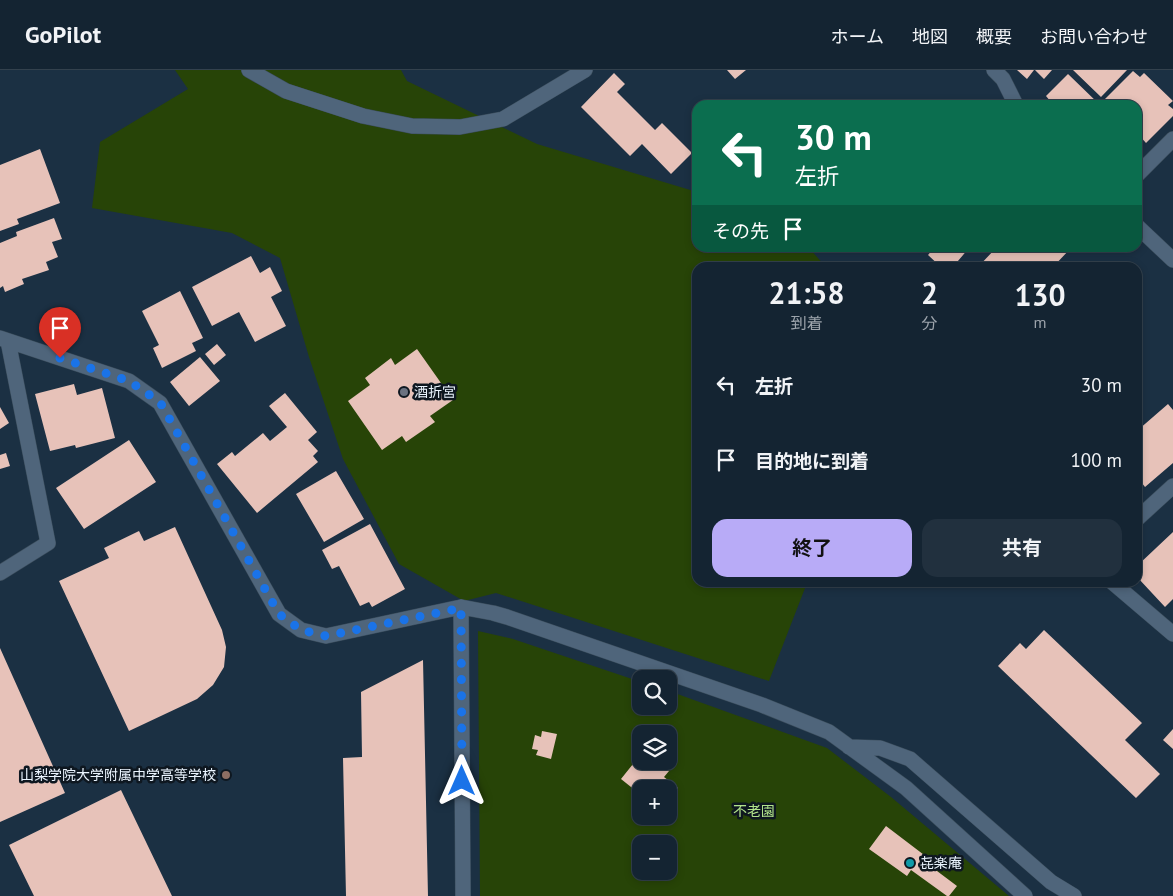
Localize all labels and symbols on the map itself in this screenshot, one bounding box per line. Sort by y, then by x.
pin [39,307,81,358]
place label: 酒折宮 [414,383,456,401]
marker: 酒折宮 [398,386,410,398]
position arrow [435,754,487,806]
place label: 山梨学院大学附属中学高等学校 [20,766,216,784]
marker: 山梨学院大学附属中学高等学校 [220,769,232,781]
park label: 不老園 [733,802,775,820]
place label: 㐂楽庵 [920,854,962,872]
marker: 㐂楽庵 [904,857,916,869]

